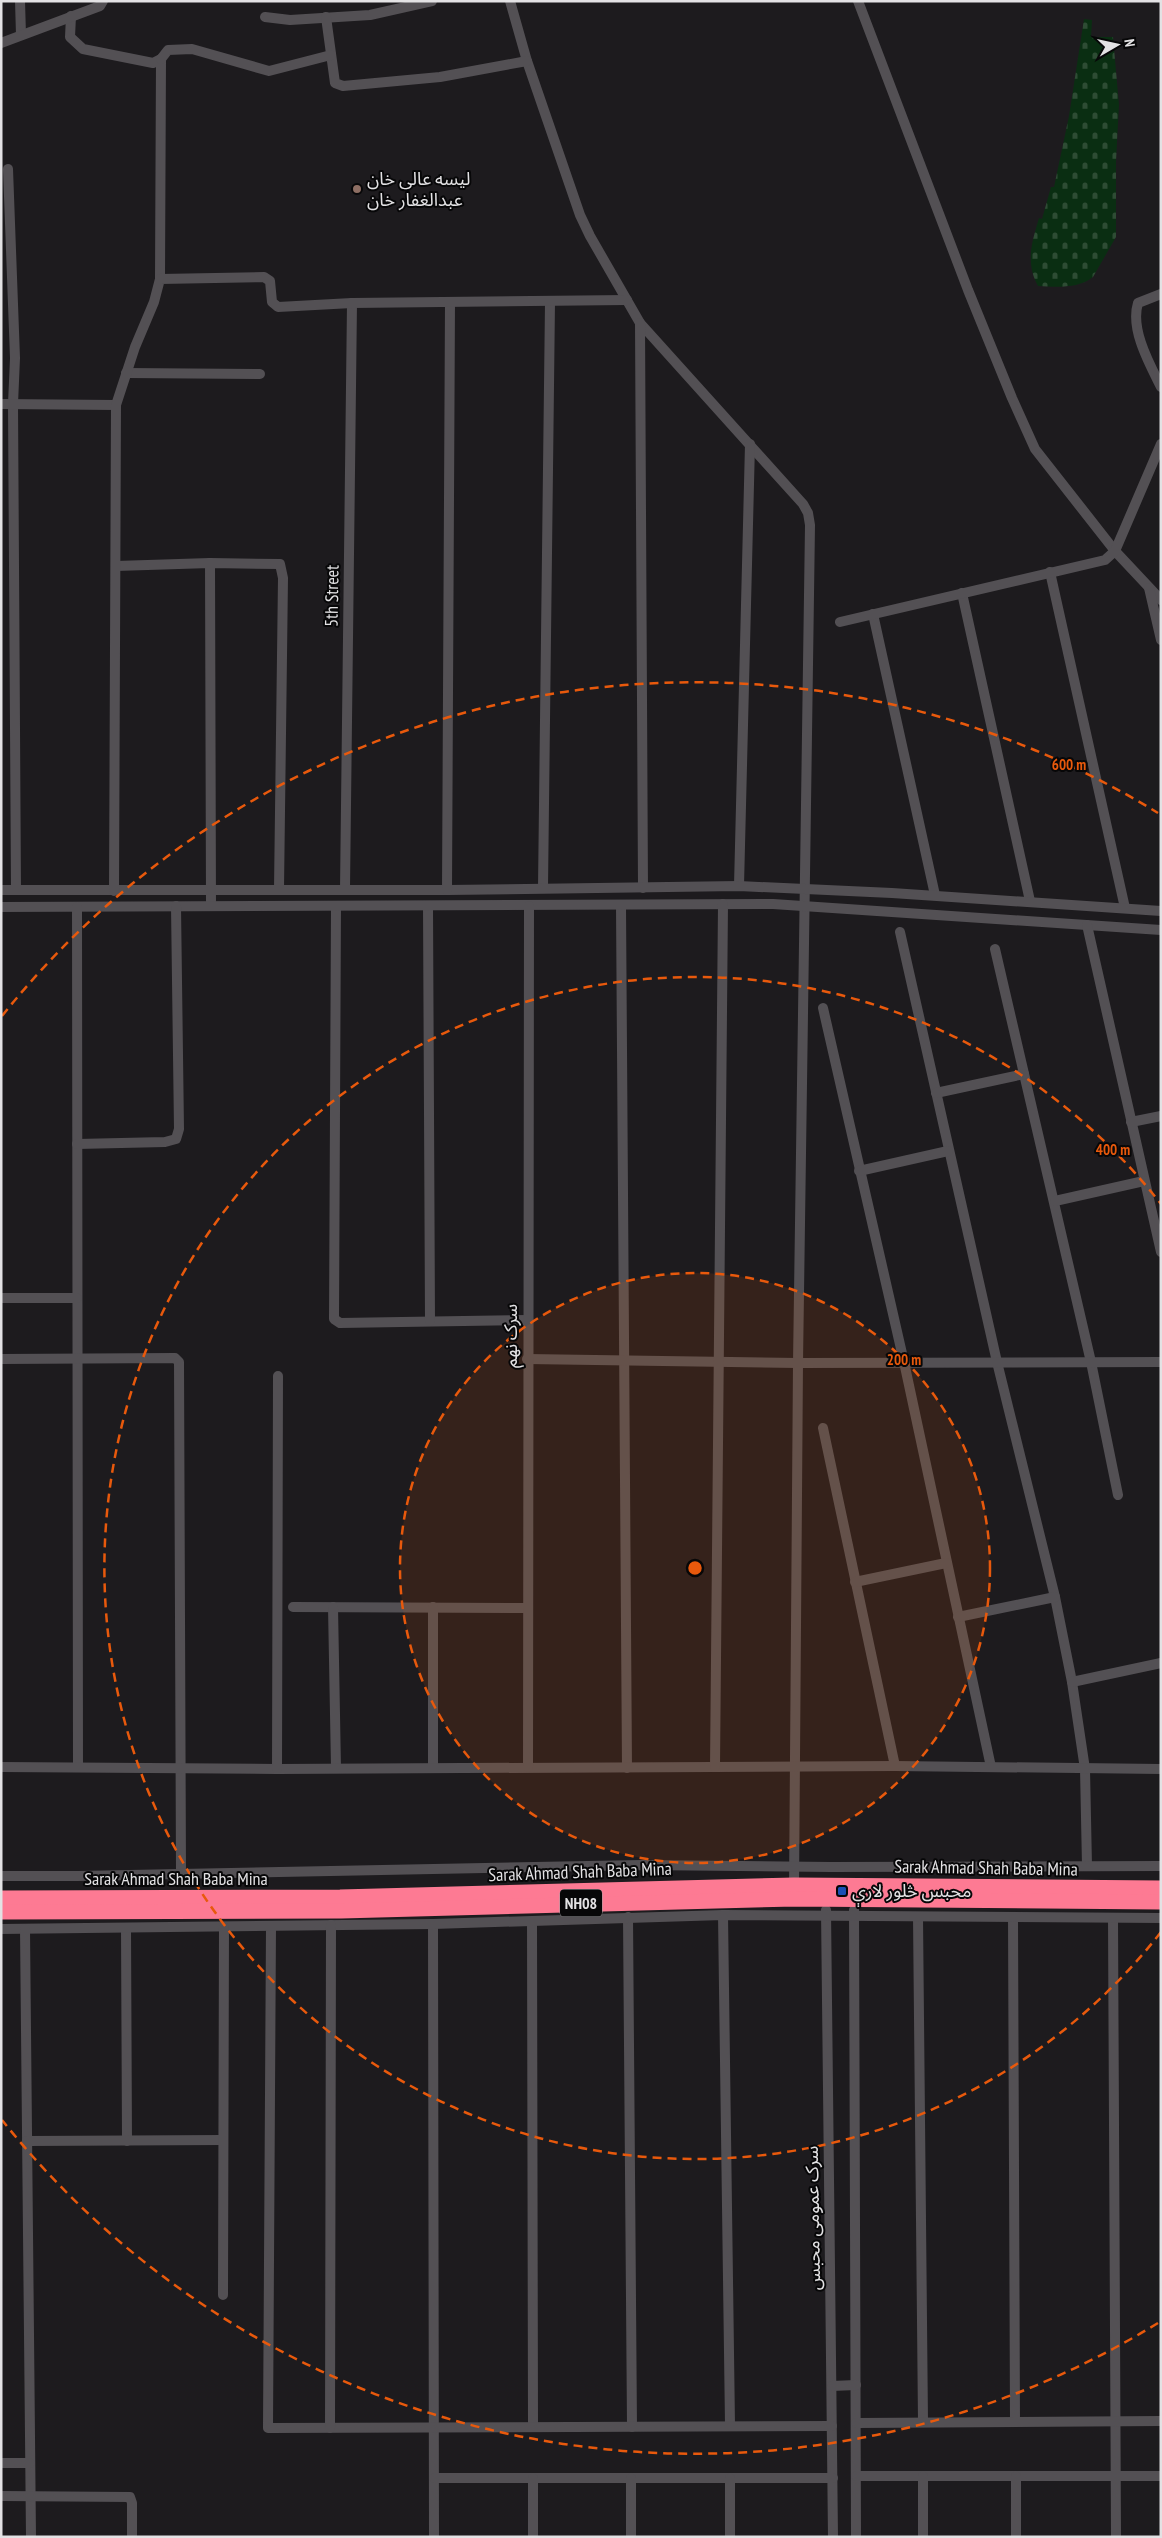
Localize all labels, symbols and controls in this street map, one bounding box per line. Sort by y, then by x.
north arrow [1092,20,1142,70]
text: N [1120,38,1139,48]
place label: لیسه عالی خان عبدالغفار خان [367,167,470,211]
marker: لیسه عالی خان عبدالغفار خان [351,183,363,195]
street label: 5th Street [319,565,344,627]
text: 600 m [1052,755,1086,774]
text: 400 m [1096,1140,1130,1159]
street label: سرک نهم [499,1304,524,1368]
text: 200 m [887,1350,921,1369]
centre of rings [686,1559,704,1577]
street label: Sarak Ahmad Shah Baba Mina [894,1854,1078,1881]
street label: Sarak Ahmad Shah Baba Mina [488,1857,672,1886]
street label: Sarak Ahmad Shah Baba Mina [84,1867,268,1890]
place label: محبس څلور لارې [852,1879,971,1907]
marker: محبس څلور لارې [836,1885,848,1897]
road number: NH08 [560,1890,602,1916]
street label: سرک عمومی محبس [800,2146,825,2290]

